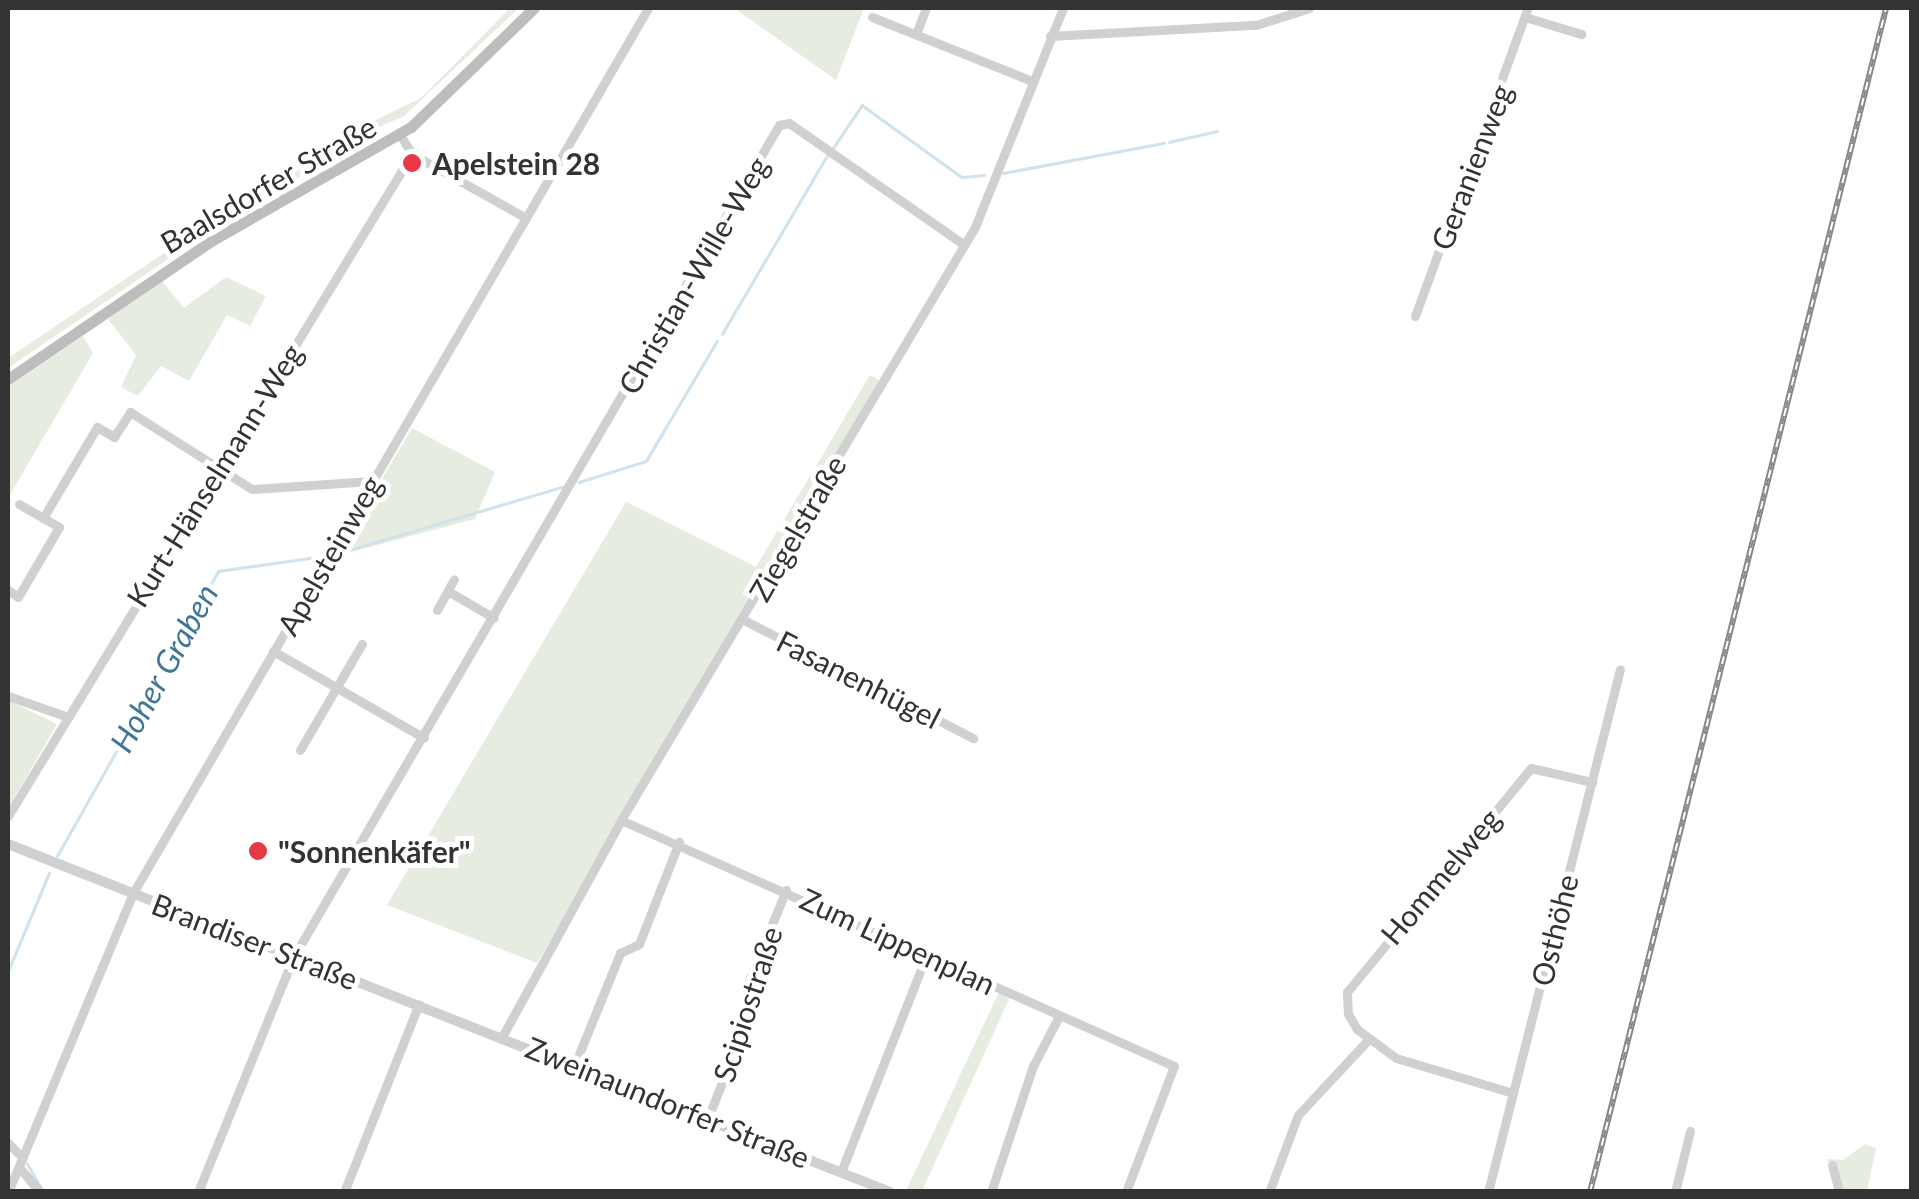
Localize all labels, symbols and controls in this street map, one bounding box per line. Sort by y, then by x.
street label: Geranienweg [1423,79,1519,255]
street label: Baalsdorfer Straße [154,108,382,260]
place label: Apelstein 28 [432,145,600,181]
street label: Christian-Wille-Weg [610,150,776,400]
marker: Apelstein 28 [401,152,423,174]
street label: Kurt-Hänselmann-Weg [118,337,310,613]
street label: Ziegelstraße [741,449,853,607]
street label: Apelsteinweg [269,469,389,641]
water label: Hoher Graben [102,577,226,759]
street label: Fasanenhügel [771,622,947,736]
street label: Hommelweg [1373,801,1507,951]
place label: "Sonnenkäfer" [278,833,471,869]
marker: "Sonnenkäfer" [247,840,269,862]
street label: Osthöhe [1523,870,1585,990]
street label: Zum Lippenplan [795,880,1001,1002]
street label: Brandiser Straße [147,885,363,997]
street label: Scipiostraße [705,922,789,1086]
street label: Zweinaundorfer Straße [521,1029,815,1175]

